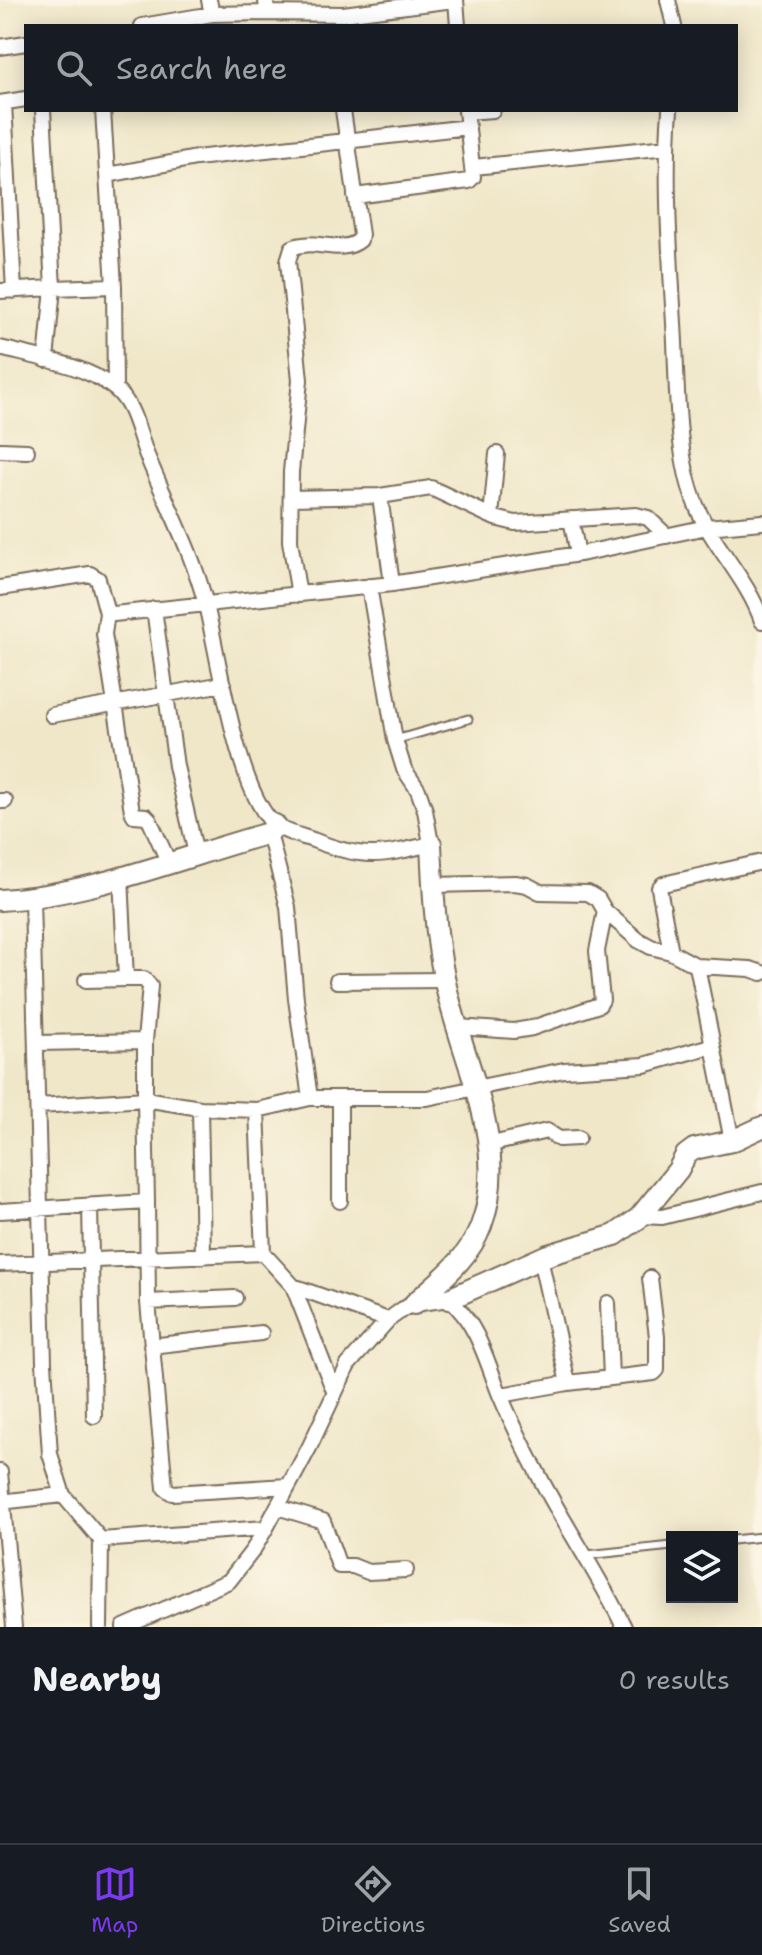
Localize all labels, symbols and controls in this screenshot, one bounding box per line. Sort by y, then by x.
search box [24,24,738,112]
icon: search [52,46,96,90]
text: Search here [116,48,287,89]
map controls [666,1531,738,1603]
button: layers [666,1531,738,1603]
text: Nearby [32,1656,162,1702]
text: 0 results [618,1662,730,1697]
tab: Map [91,1862,138,1939]
tab: Directions [321,1862,426,1939]
tab: Saved [608,1862,671,1939]

